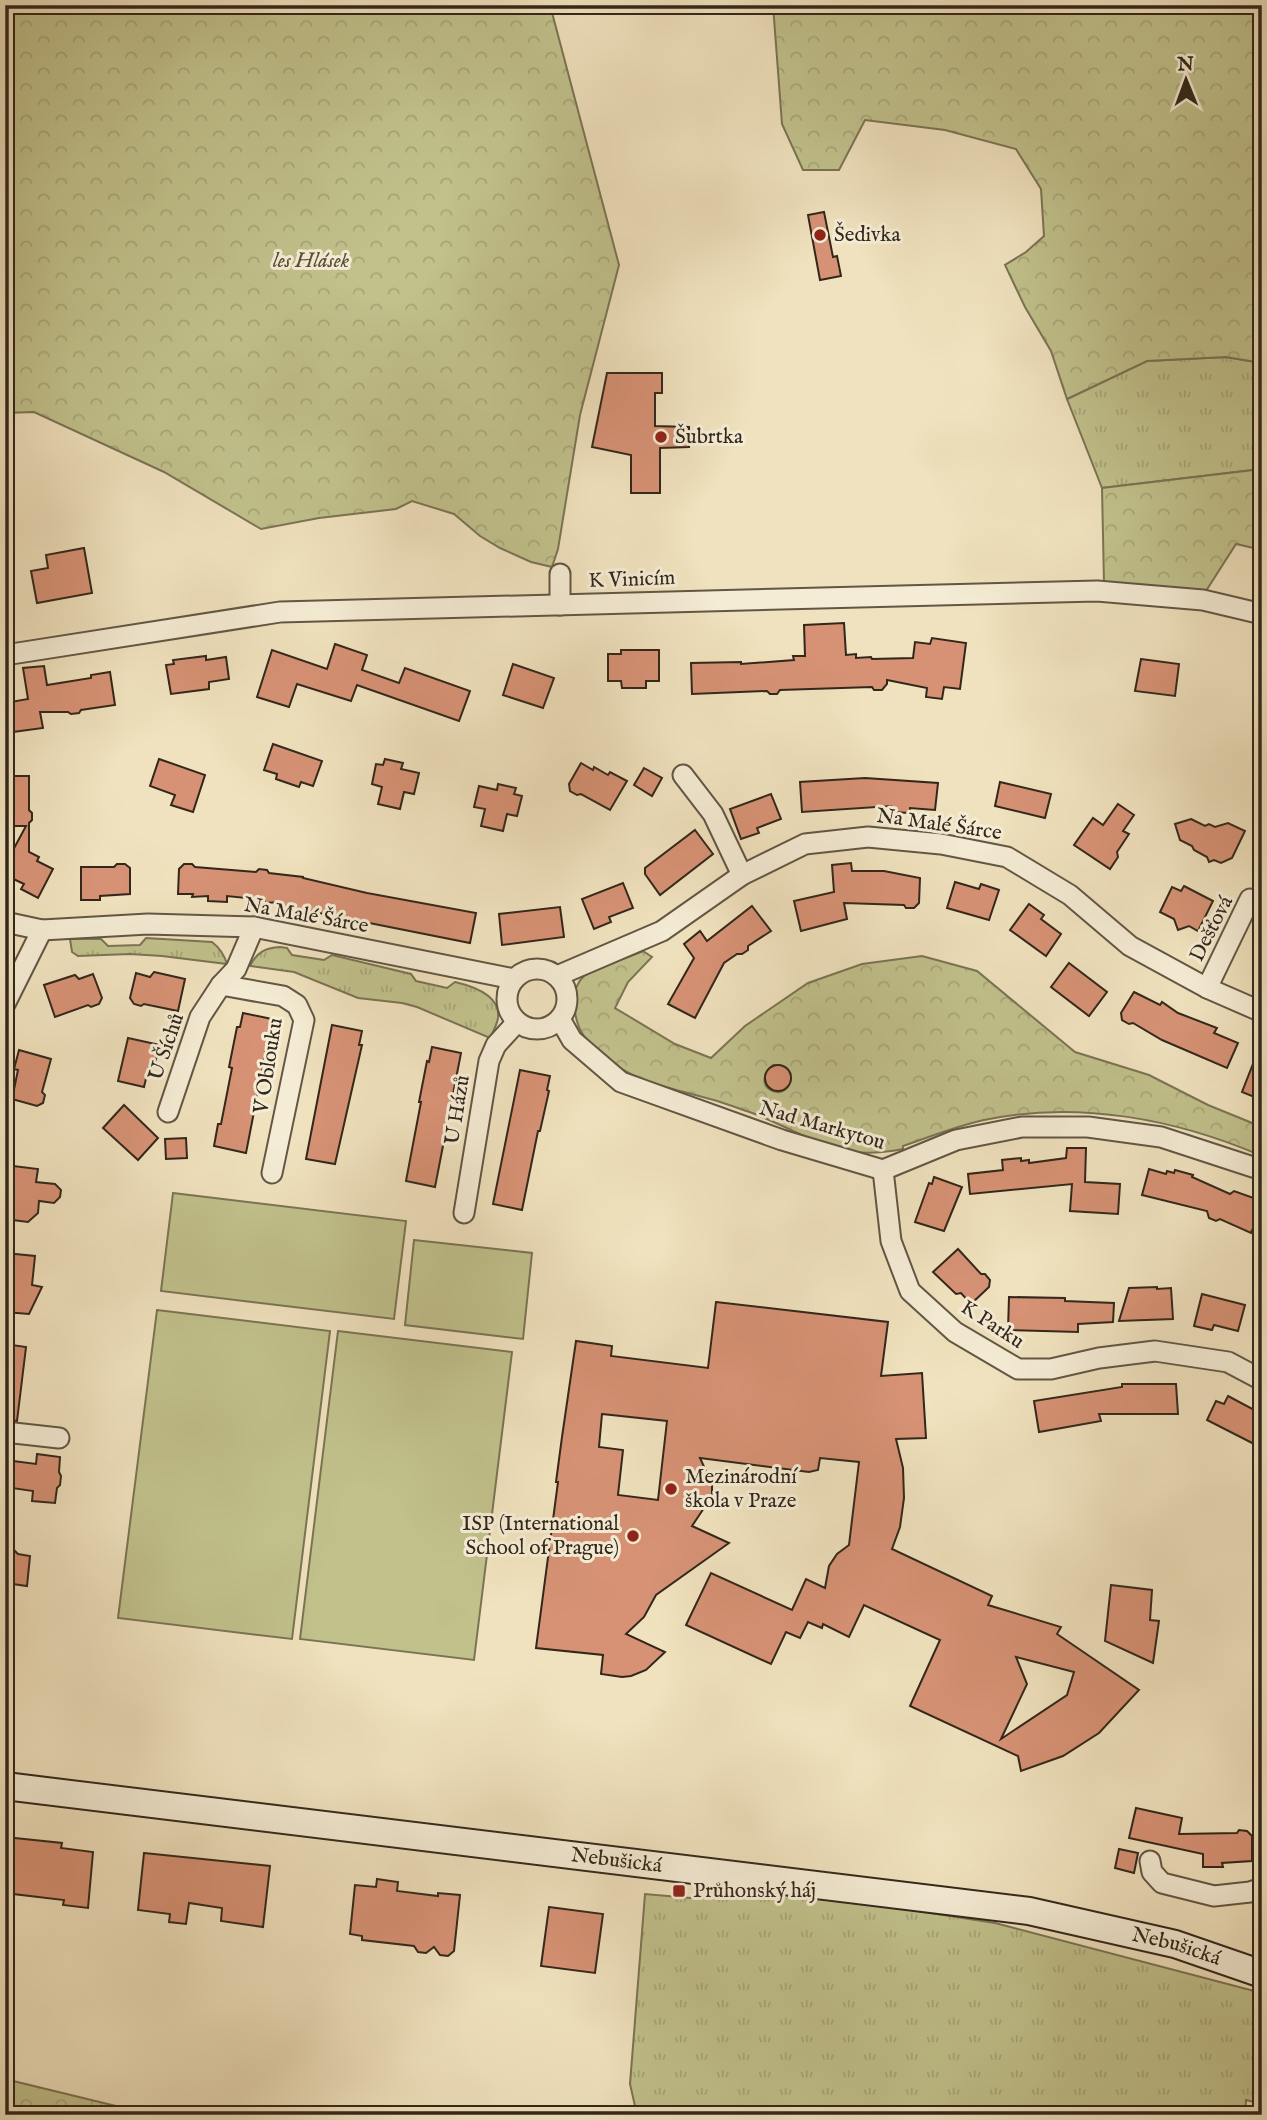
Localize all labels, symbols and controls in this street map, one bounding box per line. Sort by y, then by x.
north arrow [1152,46,1222,116]
text: N [1176,53,1195,77]
place label: Šedivka [834,221,901,249]
marker: Šedivka [812,227,828,243]
park label: les Hlásek [273,248,350,275]
place label: Šubrtka [675,423,744,451]
marker: Šubrtka [653,429,669,445]
street label: K Vinicím [588,565,676,595]
street label: Na Malé Šárce [875,802,1004,847]
street label: Na Malé Šárce [242,891,371,940]
street label: Dešťová [1184,891,1240,967]
street label: U Šíchů [142,1009,191,1084]
street label: V Oblouku [248,1016,290,1117]
street label: U Házů [439,1073,477,1147]
street label: Nad Markytou [756,1095,888,1157]
street label: K Parku [955,1294,1029,1356]
place label: Mezinárodní škola v Praze [685,1464,798,1515]
marker: Mezinárodní škola v Praze [663,1481,679,1497]
place label: ISP (International School of Prague) [462,1511,619,1562]
marker: ISP (International School of Prague) [625,1528,641,1544]
street label: Nebušická [569,1842,664,1880]
place label: Průhonský háj [693,1878,816,1905]
marker: Průhonský háj [671,1883,687,1899]
street label: Nebušická [1129,1921,1225,1973]

